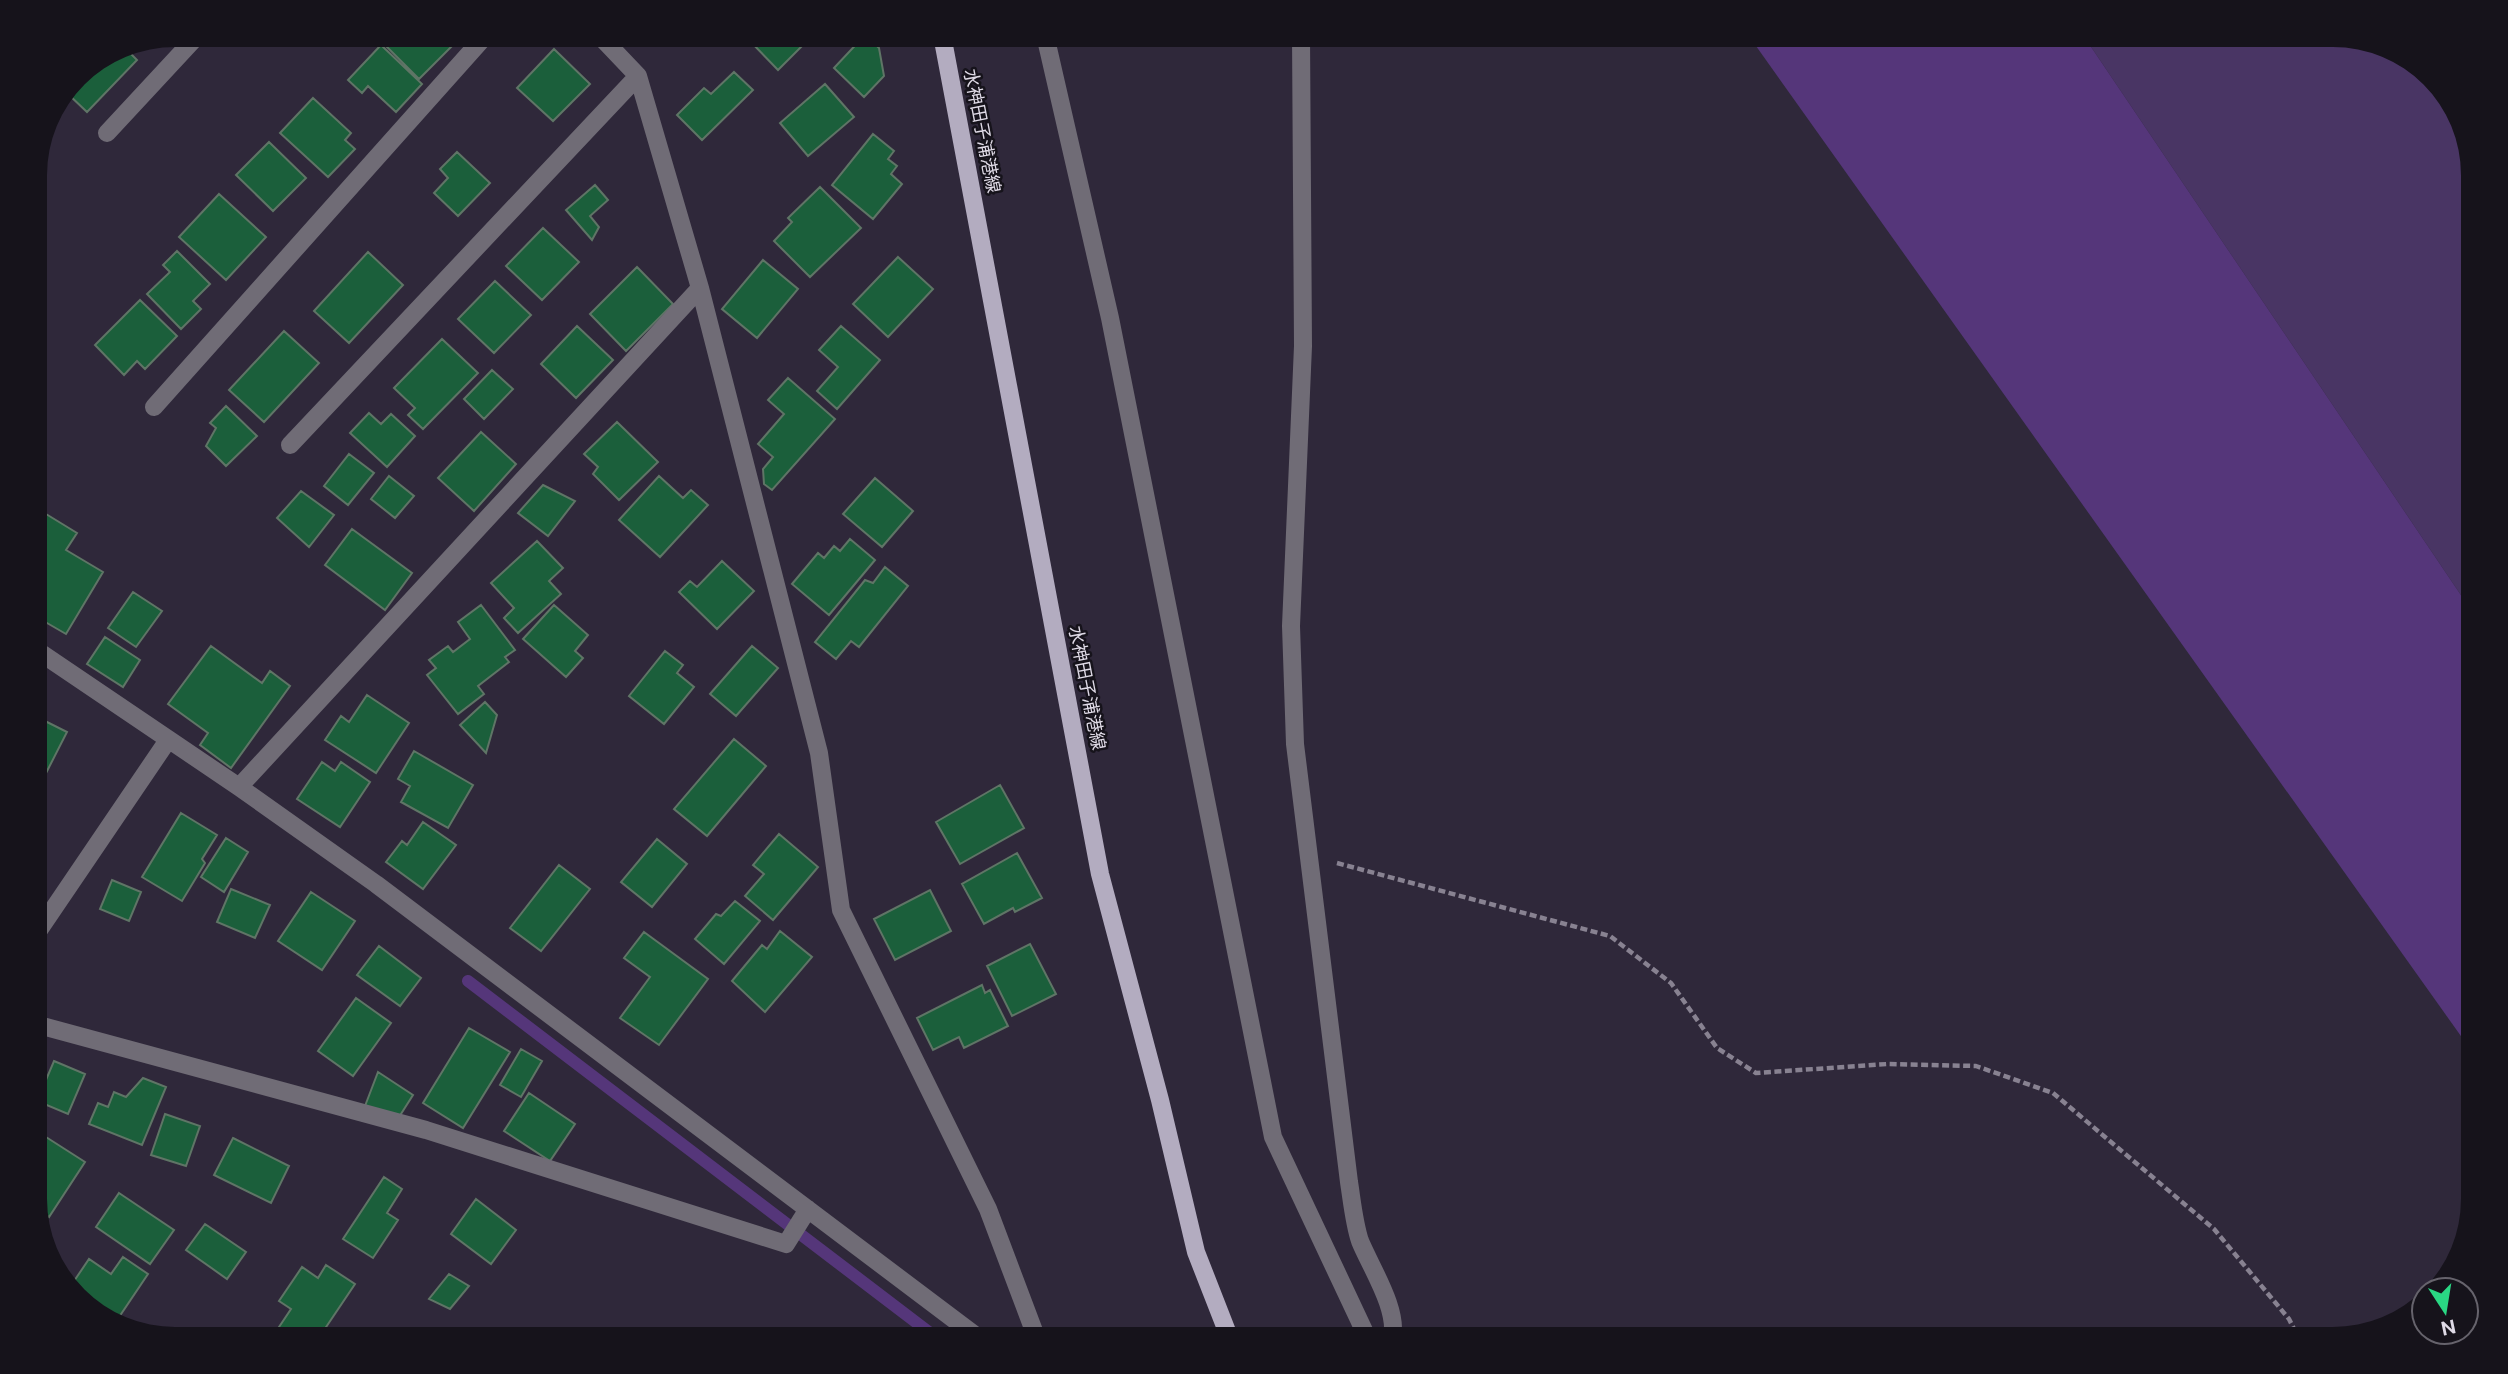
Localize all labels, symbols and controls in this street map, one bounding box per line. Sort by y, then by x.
street label: 水神田子浦港線 [960,67,1005,195]
street label: 水神田子浦港線 [1065,624,1110,752]
north arrow [2410,1276,2480,1346]
text: N [2439,1315,2458,1340]

